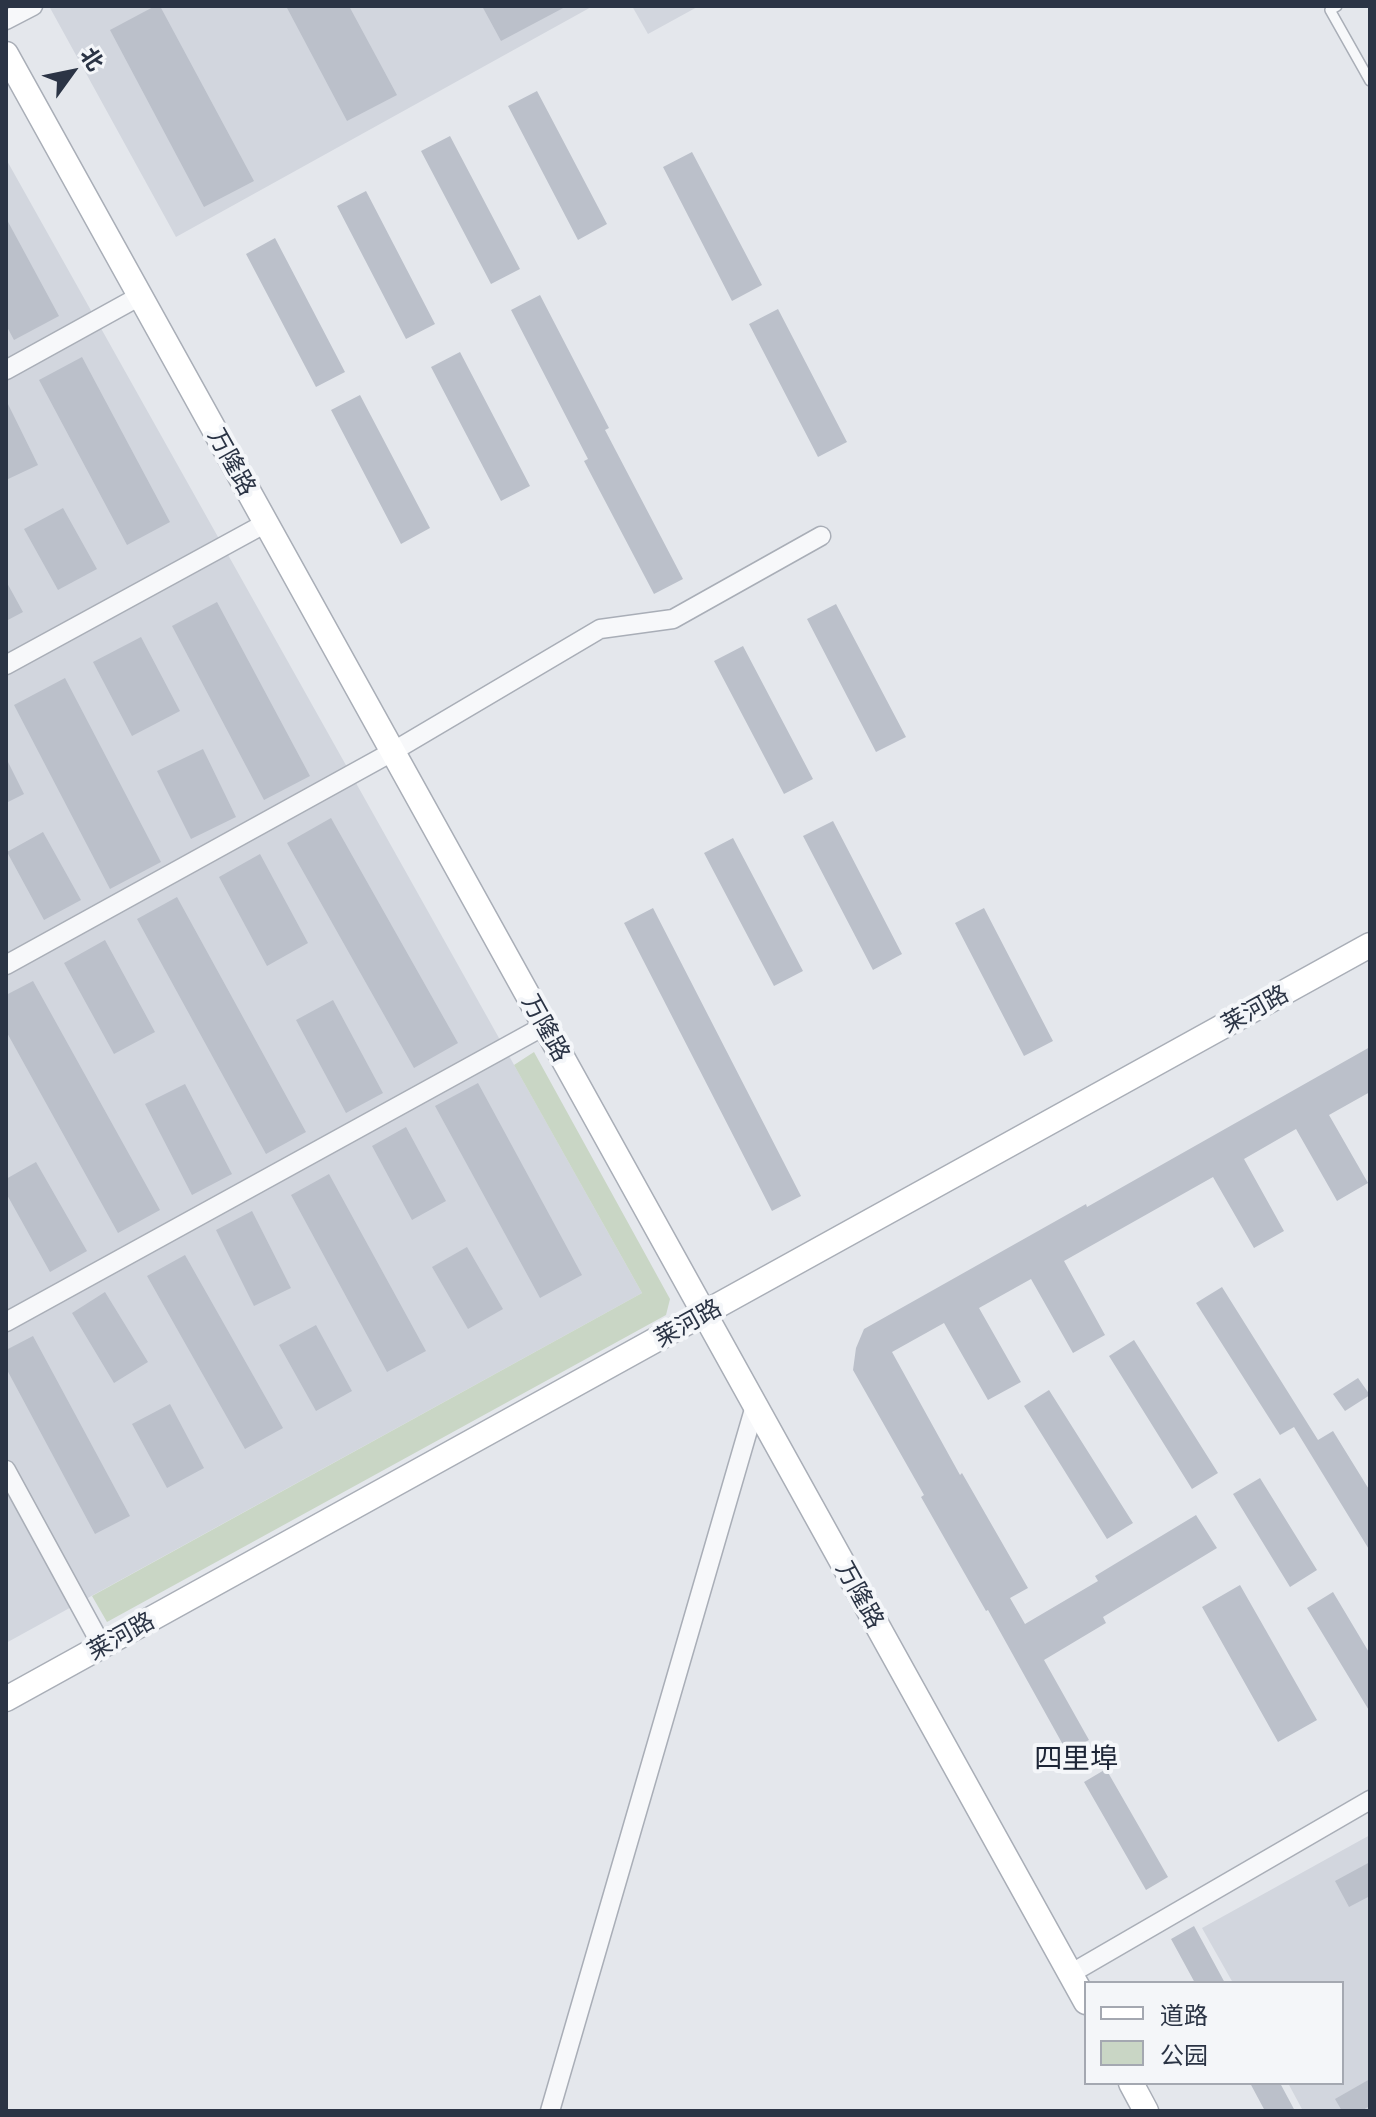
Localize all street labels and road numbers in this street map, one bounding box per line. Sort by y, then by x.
street label: 万隆路 [202,424,262,500]
street label: 莱河路 [1217,979,1293,1039]
street label: 万隆路 [516,990,576,1066]
street label: 莱河路 [650,1293,726,1353]
street label: 万隆路 [830,1557,890,1633]
street label: 莱河路 [83,1606,159,1666]

